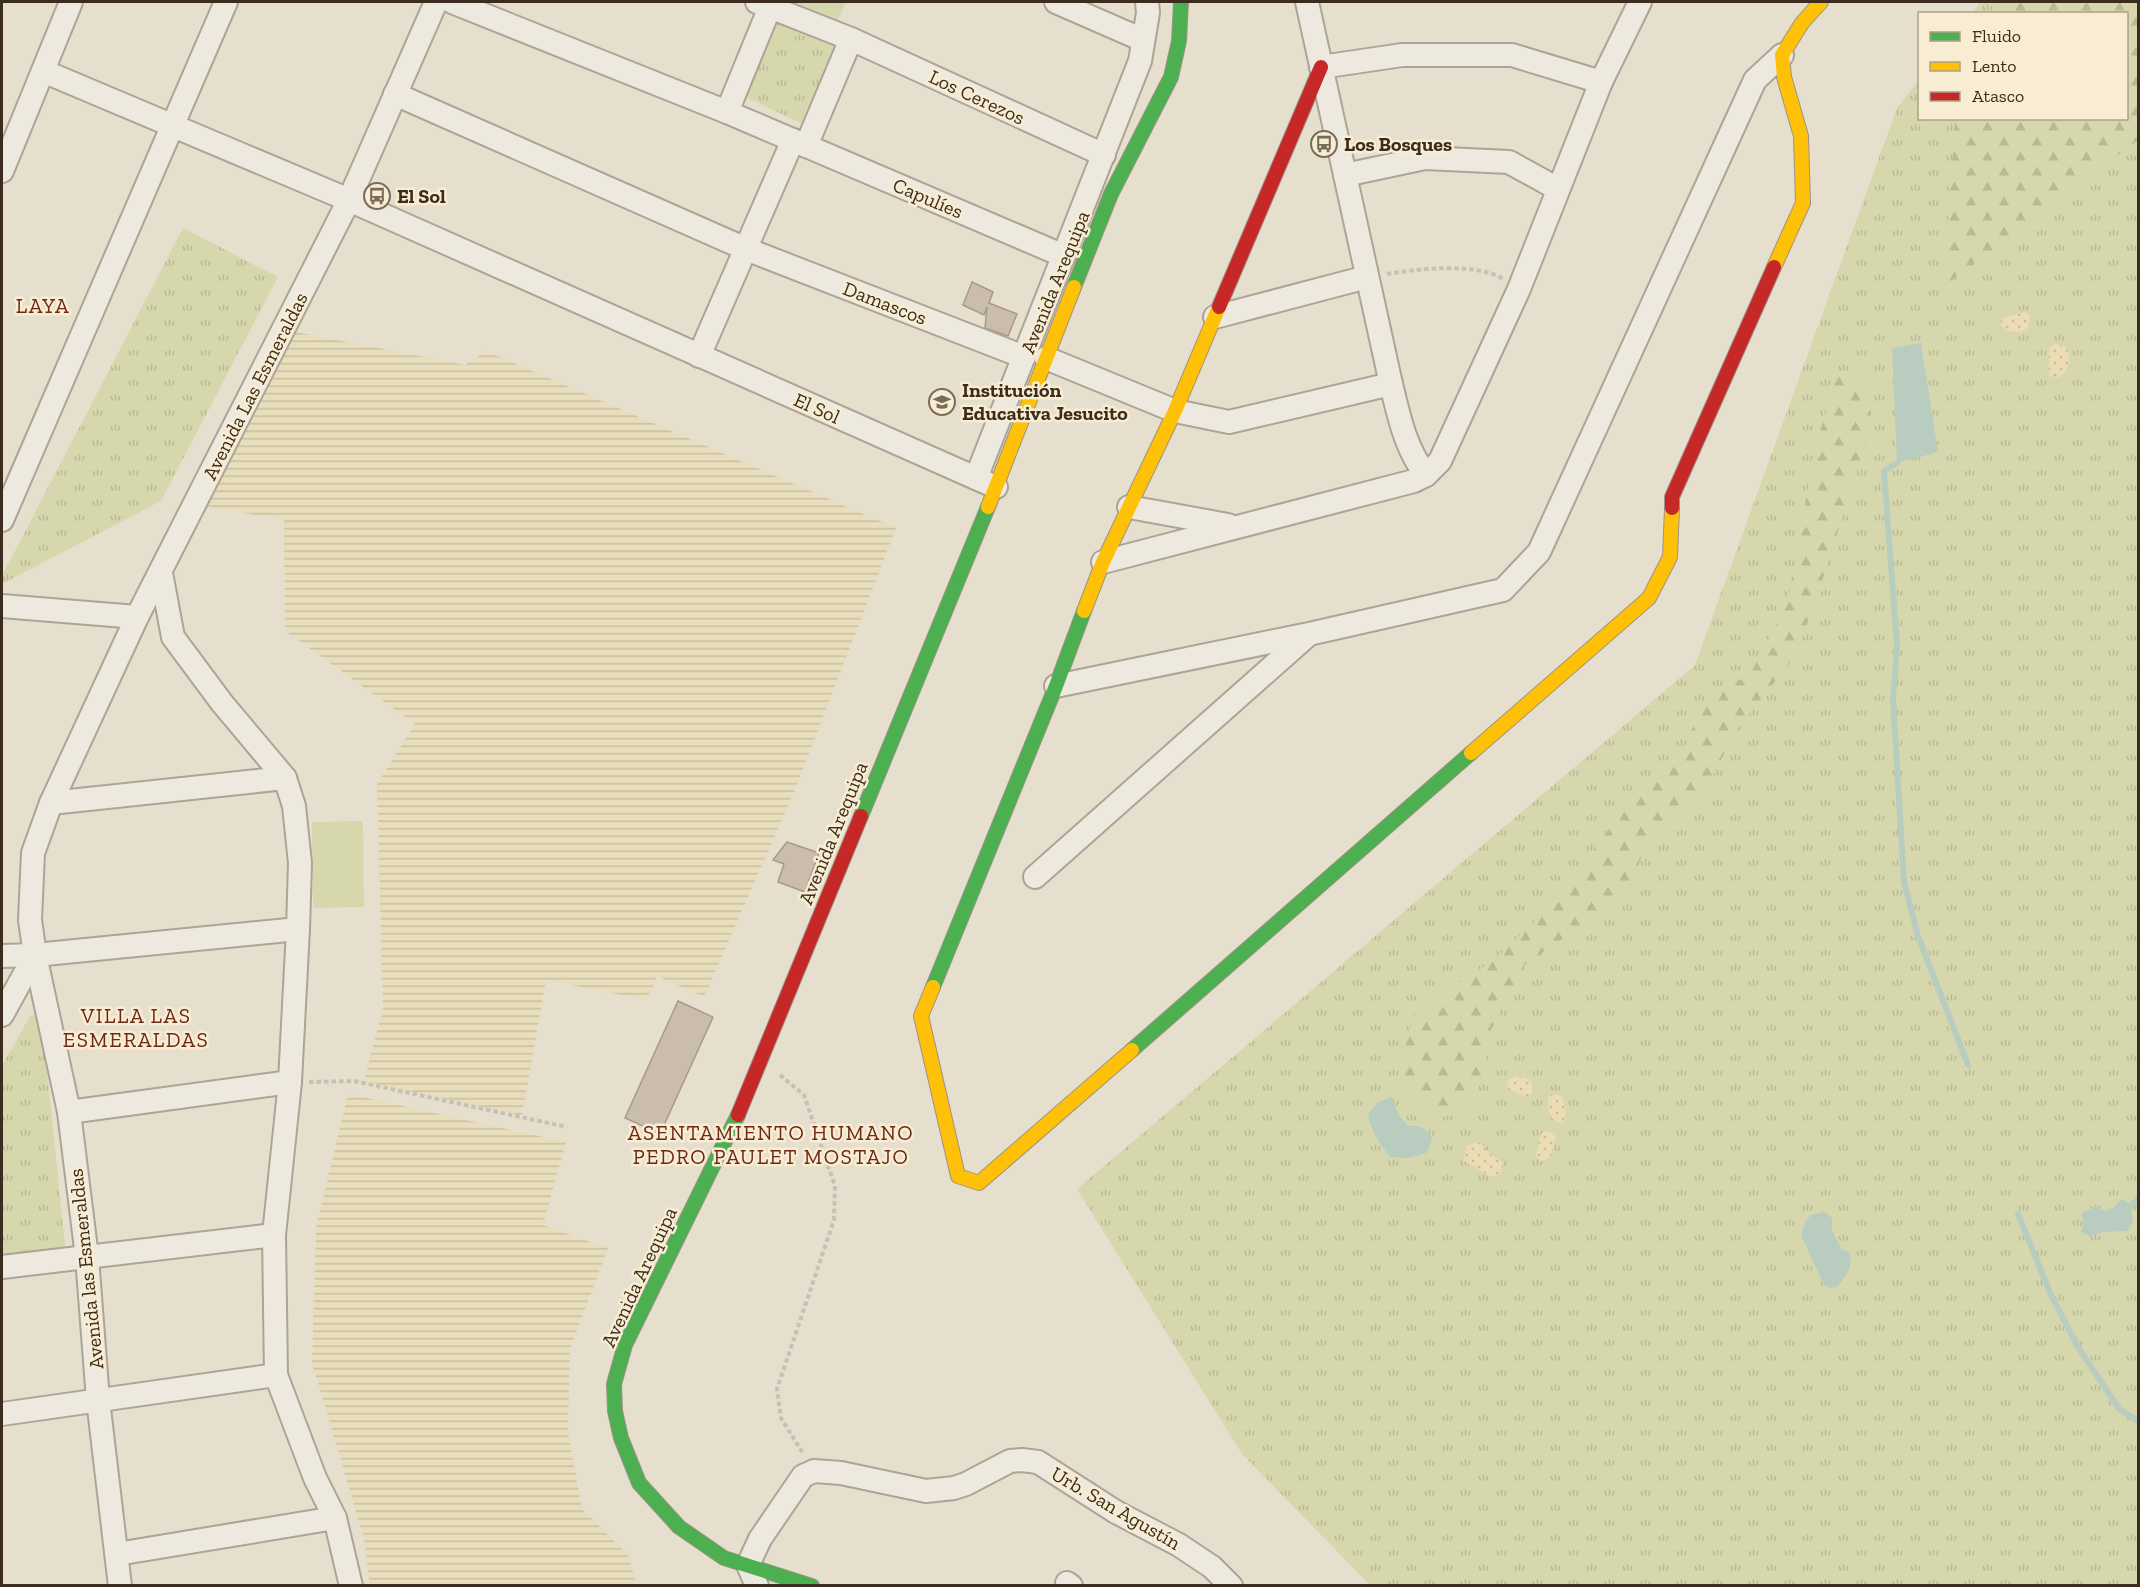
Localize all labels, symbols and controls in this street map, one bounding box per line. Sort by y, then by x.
legend [1918,12,2128,120]
text: Fluido [1972,25,2021,47]
text: Lento [1972,55,2017,77]
street label: Los Cerezos [925,64,1029,130]
text: Atasco [1972,85,2024,107]
bus stop icon: Los Bosques [1309,129,1339,159]
place label: Los Bosques [1344,132,1452,156]
street label: Capulíes [889,173,967,223]
bus stop icon: El Sol [362,181,392,211]
place label: El Sol [397,184,446,208]
street label: Avenida Arequipa [1015,207,1095,357]
street label: Damascos [840,276,930,330]
street label: Avenida Las Esmeraldas [197,288,313,484]
district label: LAYA [16,293,70,318]
place label: Institución Educativa Jesucito [962,378,1128,425]
street label: El Sol [790,387,844,429]
school or university icon: Institución Educativa Jesucito [927,387,957,417]
street label: Avenida Arequipa [793,758,873,908]
district label: VILLA LAS ESMERALDAS [63,1003,209,1052]
district label: ASENTAMIENTO HUMANO PEDRO PAULET MOSTAJO [628,1120,914,1169]
street label: Avenida las Esmeraldas [64,1167,108,1371]
street label: Avenida Arequipa [596,1203,682,1351]
street label: Urb. San Agustín [1047,1461,1185,1555]

